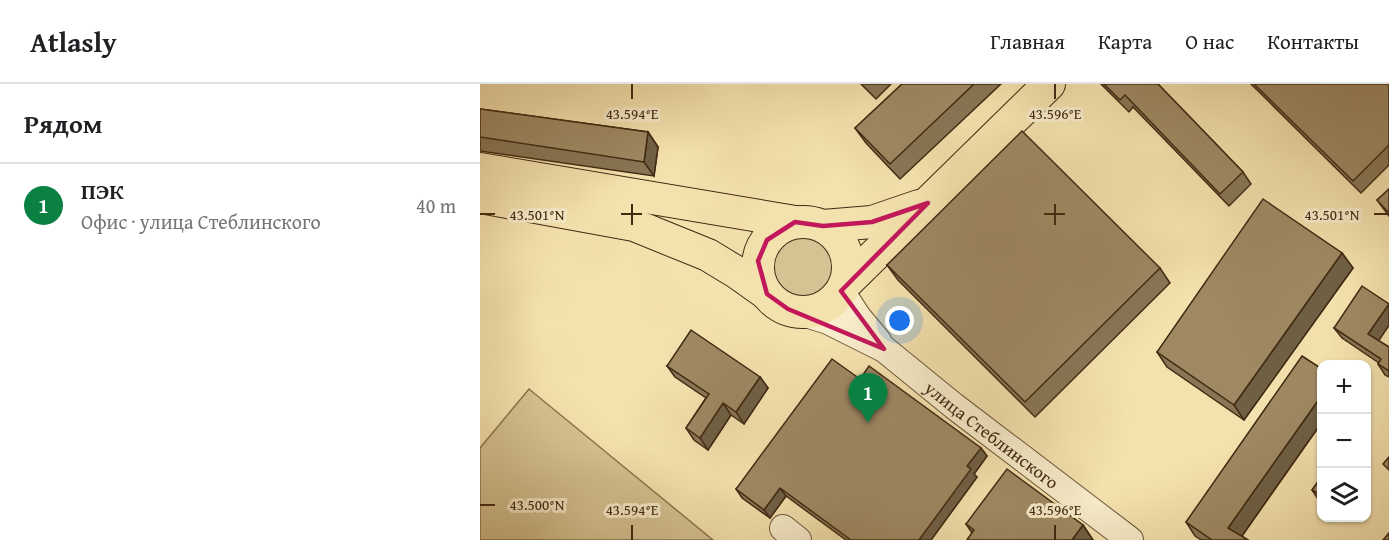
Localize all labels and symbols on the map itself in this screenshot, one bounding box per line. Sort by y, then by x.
text: 43.594°E [606,103,659,124]
text: 43.596°E [1029,103,1082,124]
text: 43.501°N [510,204,565,225]
text: 43.501°N [1305,204,1360,225]
your location [885,306,914,335]
street label: улица Стеблинского [918,373,1065,495]
pin: 1 [848,374,888,423]
text: 43.500°N [510,494,565,515]
text: 43.594°E [606,499,659,520]
text: 43.596°E [1029,499,1082,520]

